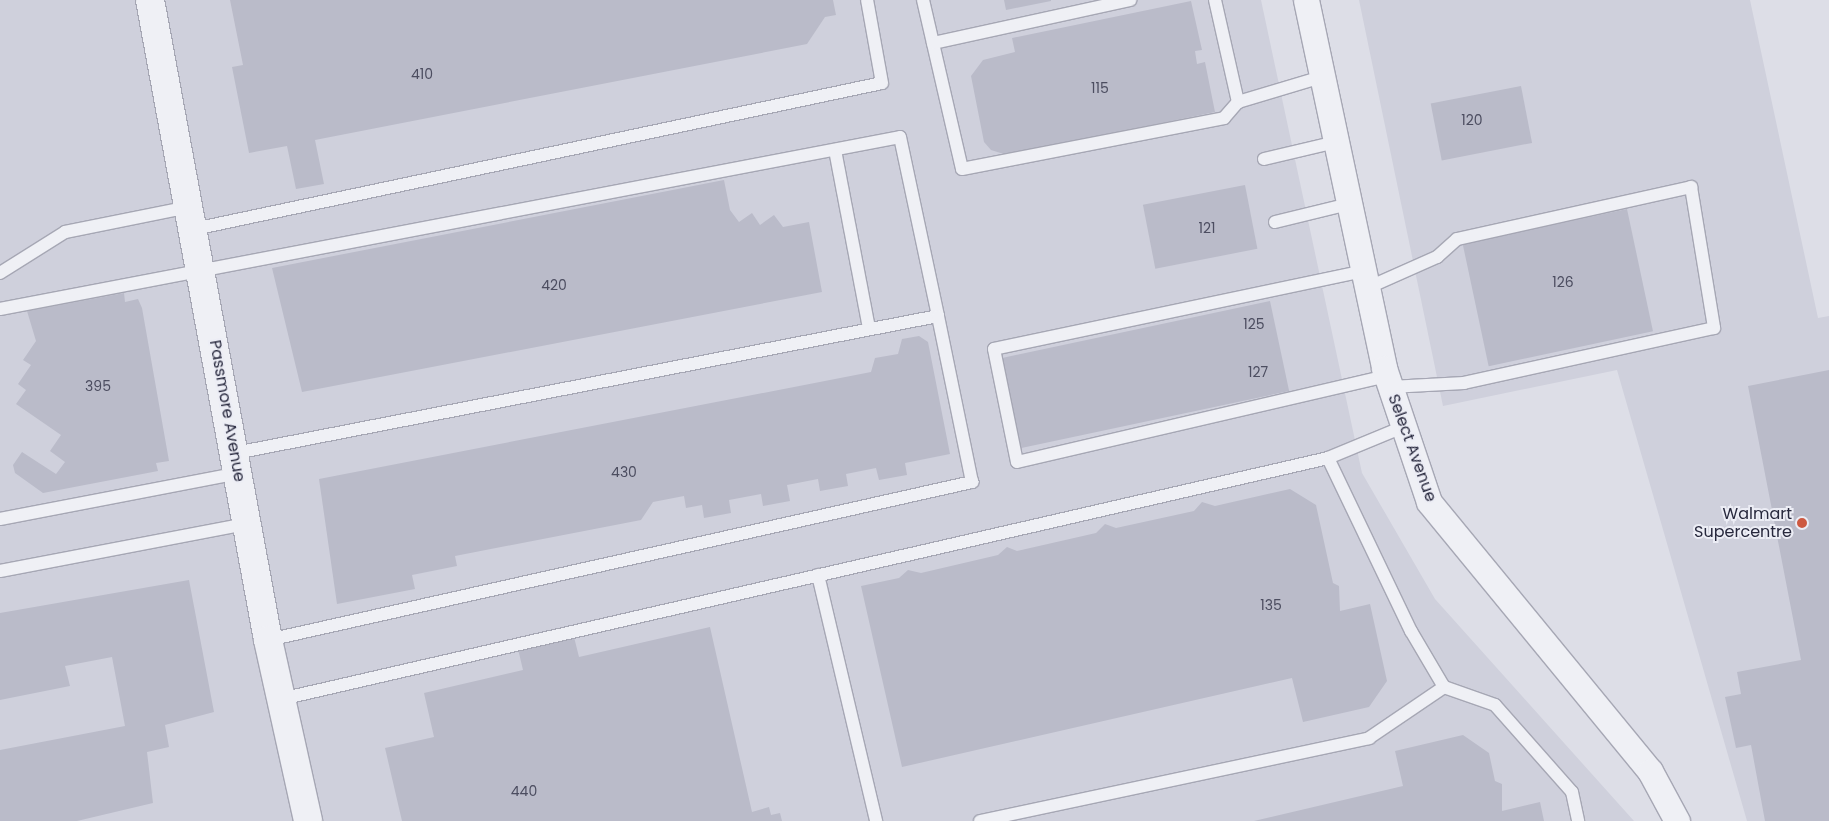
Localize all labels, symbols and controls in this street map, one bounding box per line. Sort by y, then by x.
house number: 410 [411,66,433,82]
house number: 115 [1091,80,1109,96]
house number: 120 [1461,112,1483,128]
house number: 121 [1198,220,1216,236]
house number: 126 [1552,274,1574,290]
house number: 420 [541,277,567,293]
house number: 125 [1243,316,1265,332]
street label: Passmore Avenue [205,339,249,483]
house number: 127 [1248,364,1268,380]
house number: 395 [85,378,111,394]
street label: Select Avenue [1384,392,1440,504]
house number: 430 [611,464,637,480]
place label: Walmart Supercentre [1694,504,1792,542]
marker: Walmart Supercentre [1796,517,1808,529]
house number: 135 [1260,597,1282,613]
house number: 440 [511,783,537,799]

